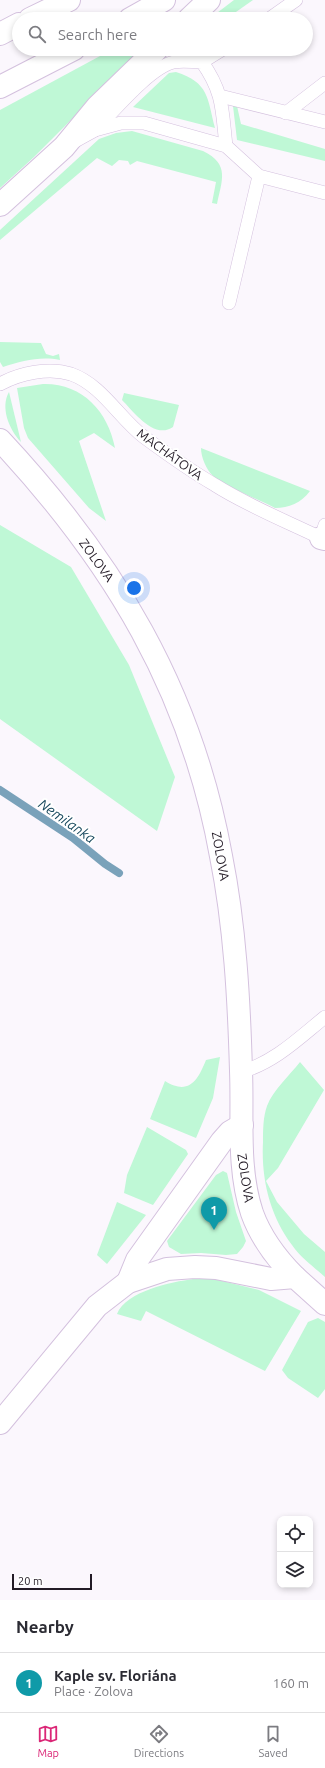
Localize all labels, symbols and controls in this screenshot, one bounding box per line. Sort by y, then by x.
search box [12,12,313,56]
icon: search [26,23,48,45]
text: Search here [58,26,137,43]
street label: MACHÁTOVA [135,425,206,483]
street label: ZOLOVA [77,536,118,585]
your location [124,578,144,598]
water label: Nemilanka [36,796,99,847]
street label: ZOLOVA [210,830,232,882]
street label: ZOLOVA [235,1152,257,1204]
pin: 1 [201,1197,227,1230]
map controls [277,1516,313,1588]
button: locate [277,1516,313,1552]
button: layers [277,1552,313,1588]
scale bar [12,1572,92,1591]
text: 20 m [18,1575,42,1587]
text: Nearby [16,1617,74,1636]
text: Kaple sv. Floriána [54,1667,177,1684]
text: 1 [25,1676,33,1690]
text: 160 m [273,1676,309,1690]
text: Place · Zolova [54,1684,133,1698]
tab: Map [37,1723,59,1759]
tab: Directions [134,1723,184,1759]
tab: Saved [258,1723,288,1759]

